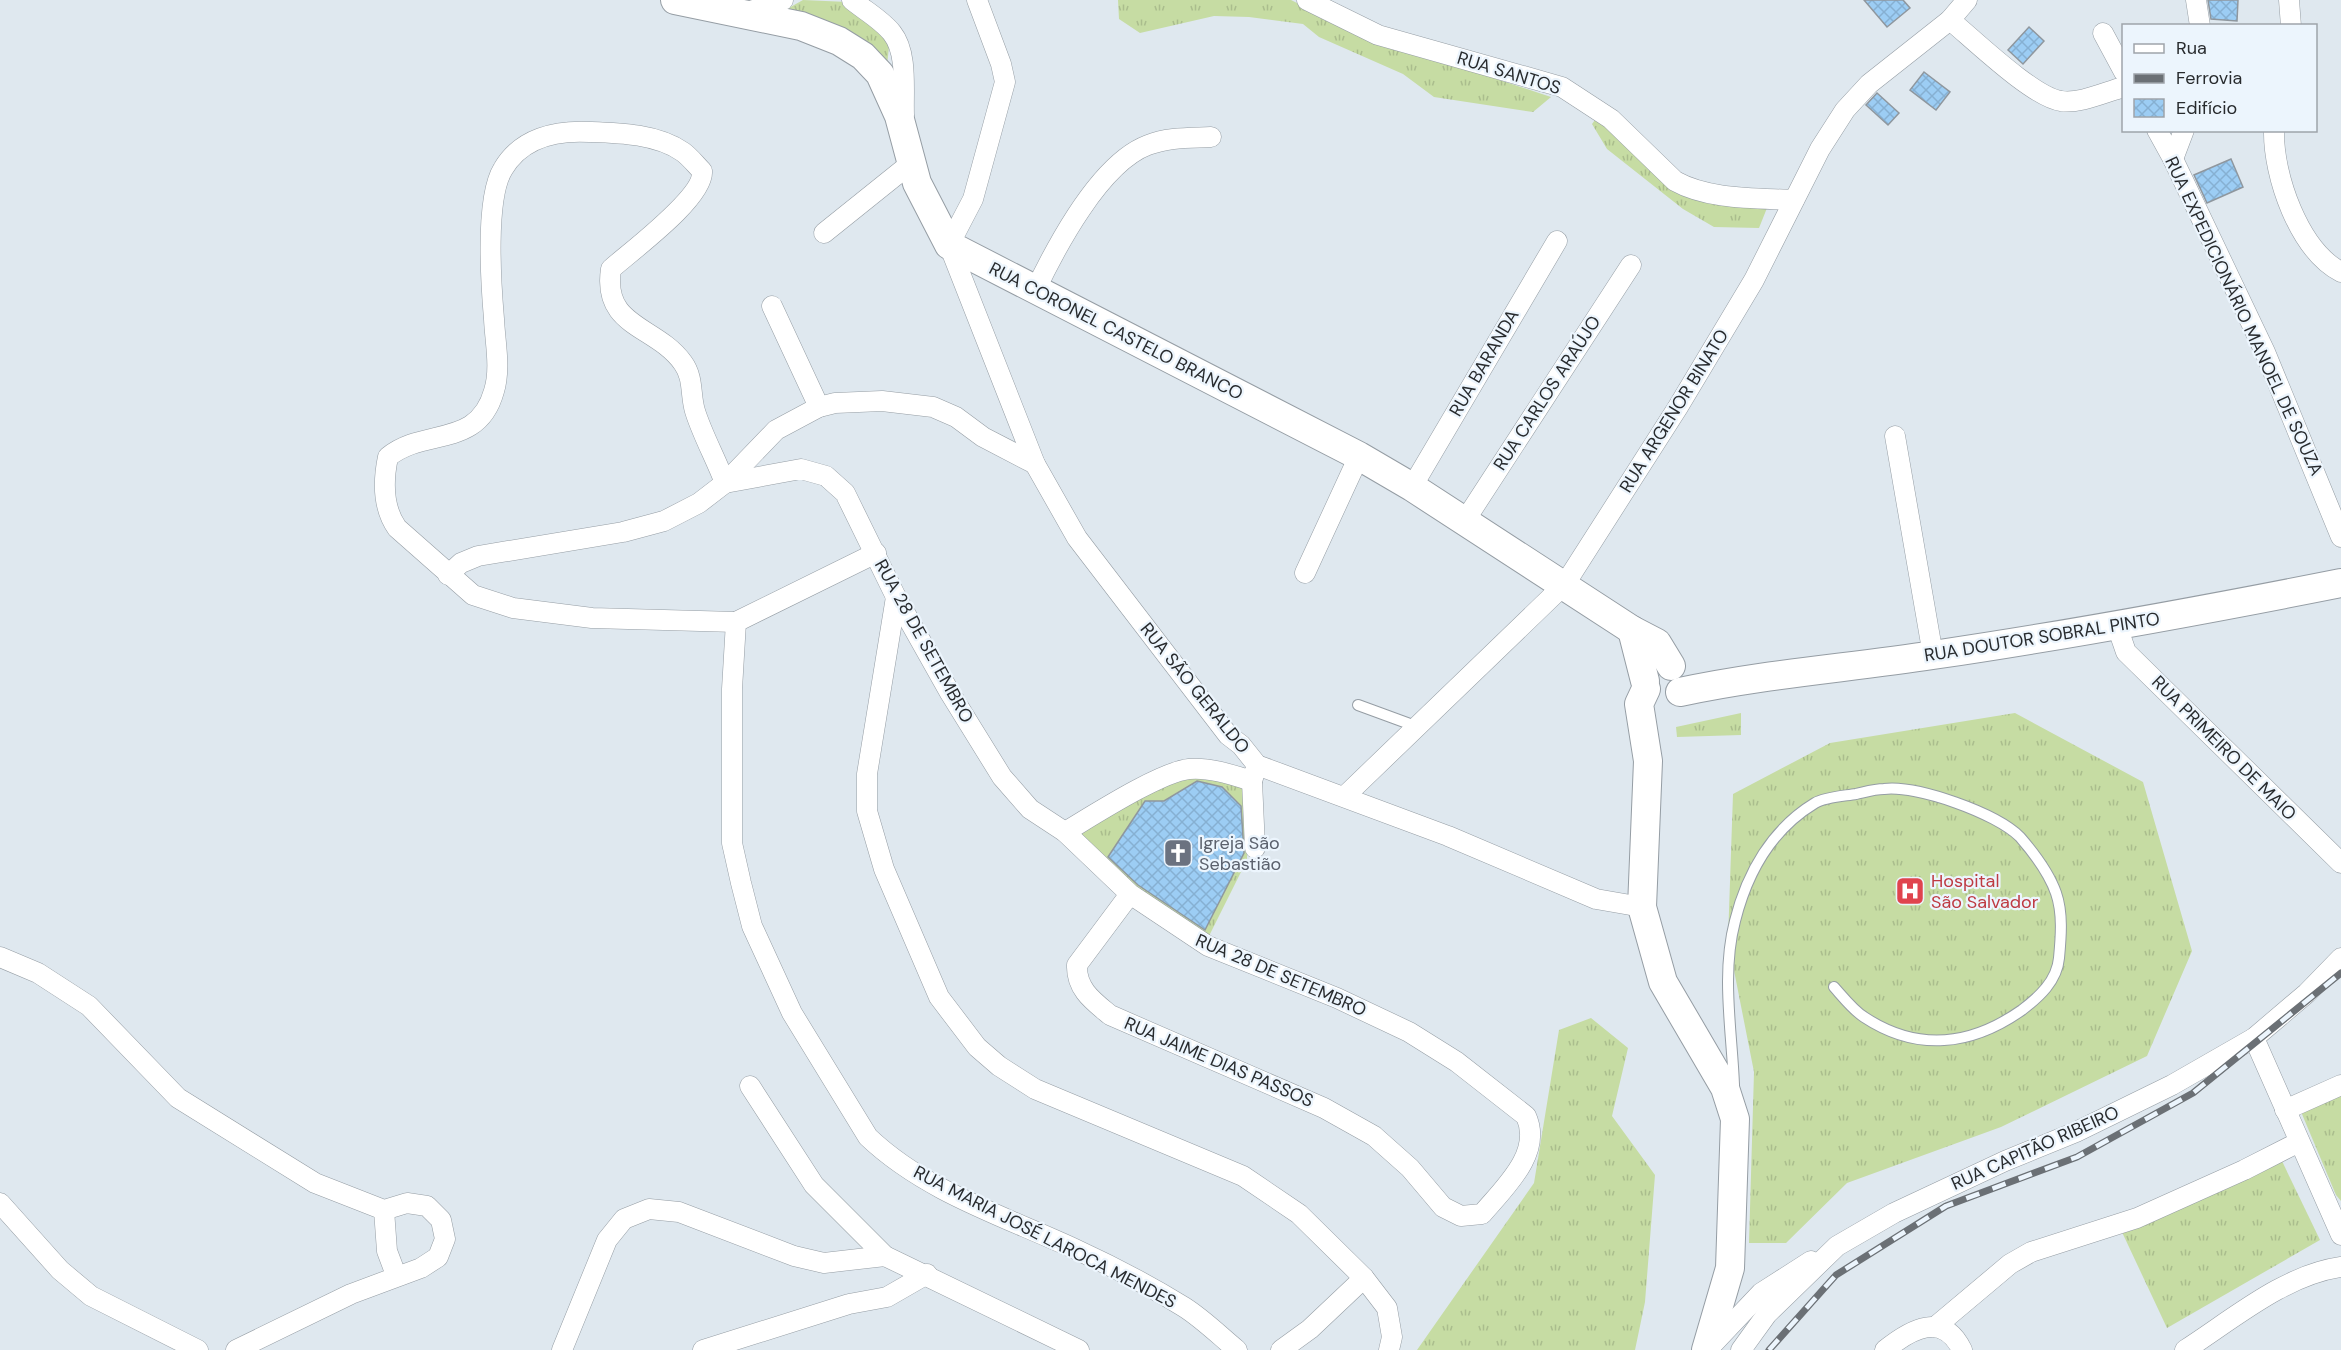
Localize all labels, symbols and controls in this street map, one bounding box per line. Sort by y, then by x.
legend [2122,24,2317,132]
text: Rua [2176,36,2207,60]
street label: RUA SANTOS [1454,46,1564,100]
text: Ferrovia [2176,66,2242,90]
text: Edifício [2176,96,2237,120]
street label: RUA EXPEDICIONÁRIO MANOEL DE SOUZA [2159,153,2329,479]
street label: RUA CORONEL CASTELO BRANCO [985,256,1247,406]
street label: RUA BARANDA [1444,305,1524,421]
street label: RUA CARLOS ARAÚJO [1488,311,1606,475]
street label: RUA ARGENOR BINATO [1614,325,1734,497]
street label: RUA 28 DE SETEMBRO [869,555,979,727]
street label: RUA DOUTOR SOBRAL PINTO [1922,607,2162,667]
street label: RUA SÃO GERALDO [1135,618,1255,758]
street label: RUA PRIMEIRO DE MAIO [2146,670,2302,826]
place label: Igreja São Sebastião [1199,831,1281,876]
church icon: Igreja São Sebastião [1162,837,1194,869]
place label: Hospital São Salvador [1931,869,2039,914]
hospital icon: Hospital São Salvador [1894,875,1926,907]
street label: RUA 28 DE SETEMBRO [1192,928,1370,1022]
street label: RUA JAIME DIAS PASSOS [1121,1011,1317,1113]
street label: RUA CAPITÃO RIBEIRO [1947,1100,2123,1196]
street label: RUA MARIA JOSÉ LAROCA MENDES [910,1160,1180,1314]

